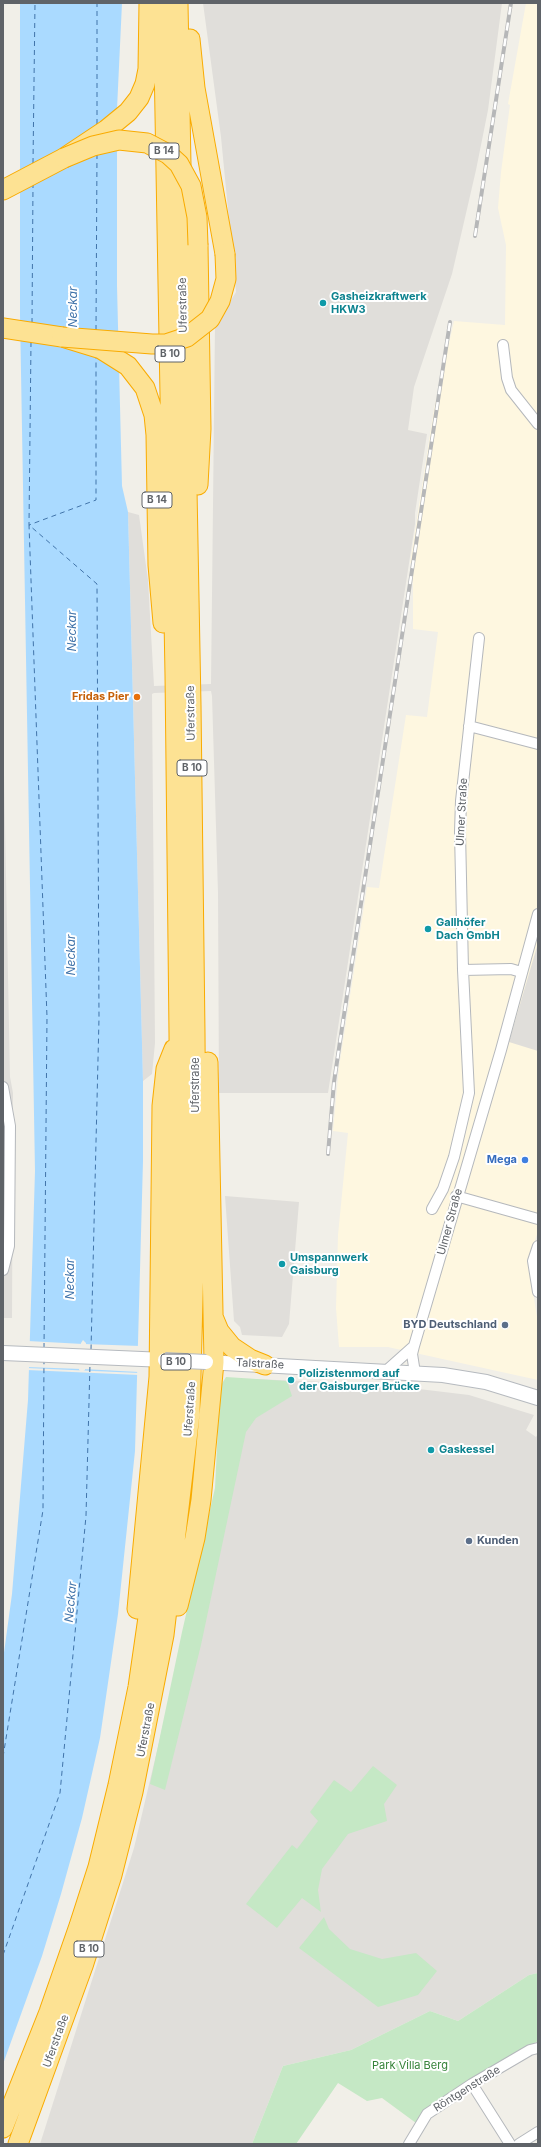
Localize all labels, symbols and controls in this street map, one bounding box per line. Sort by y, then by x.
road number: B 14 [149,143,179,159]
street label: Uferstraße [176,277,190,333]
water label: Neckar [66,286,80,328]
place label: Gasheizkraftwerk HKW3 [331,290,427,316]
marker: Gasheizkraftwerk HKW3 [318,298,328,308]
road number: B 10 [155,346,185,362]
road number: B 14 [142,492,172,508]
water label: Neckar [65,610,79,652]
street label: Uferstraße [184,685,198,741]
place label: Fridas Pier [72,690,129,704]
marker: Fridas Pier [132,692,142,702]
road number: B 10 [177,760,207,776]
street label: Ulmer Straße [454,778,470,846]
place label: Gallhöfer Dach GmbH [436,916,500,942]
marker: Gallhöfer Dach GmbH [423,924,433,934]
water label: Neckar [64,934,78,976]
street label: Uferstraße [189,1057,203,1113]
place label: Mega [487,1153,517,1167]
marker: Mega [520,1155,530,1165]
street label: Ulmer Straße [435,1187,465,1257]
place label: Umspannwerk Gaisburg [290,1251,368,1277]
water label: Neckar [63,1258,77,1300]
marker: Umspannwerk Gaisburg [277,1259,287,1269]
place label: BYD Deutschland [403,1318,497,1332]
marker: BYD Deutschland [500,1320,510,1330]
road number: B 10 [161,1354,191,1370]
street label: Talstraße [236,1356,284,1372]
place label: Polizistenmord auf der Gaisburger Brücke [299,1367,420,1393]
marker: Polizistenmord auf der Gaisburger Brücke [286,1375,296,1385]
street label: Uferstraße [181,1381,199,1437]
place label: Gaskessel [439,1443,494,1457]
marker: Gaskessel [426,1445,436,1455]
place label: Kunden [477,1534,519,1548]
marker: Kunden [464,1536,474,1546]
water label: Neckar [62,1581,80,1623]
street label: Uferstraße [134,1702,158,1758]
road number: B 10 [74,1941,104,1957]
street label: Uferstraße [40,2013,72,2069]
park label: Park Villa Berg [372,2059,448,2073]
street label: Röntgenstraße [431,2063,503,2115]

